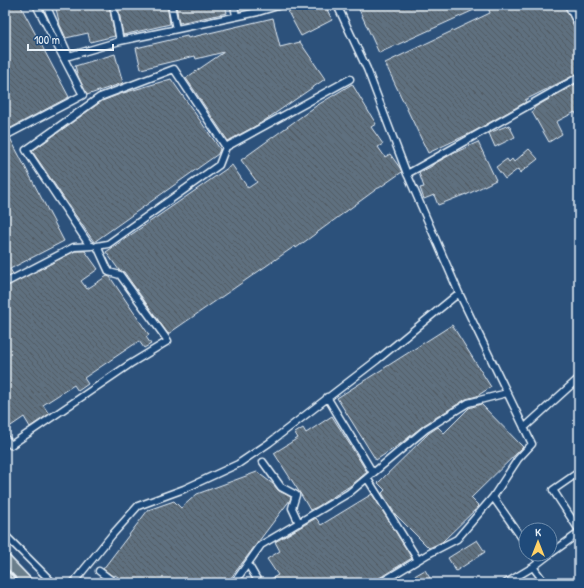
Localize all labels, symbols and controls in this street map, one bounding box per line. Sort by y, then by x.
scale bar [28,26,113,52]
text: 100 m [34,31,60,48]
north arrow [518,522,558,562]
text: K [535,525,541,539]

